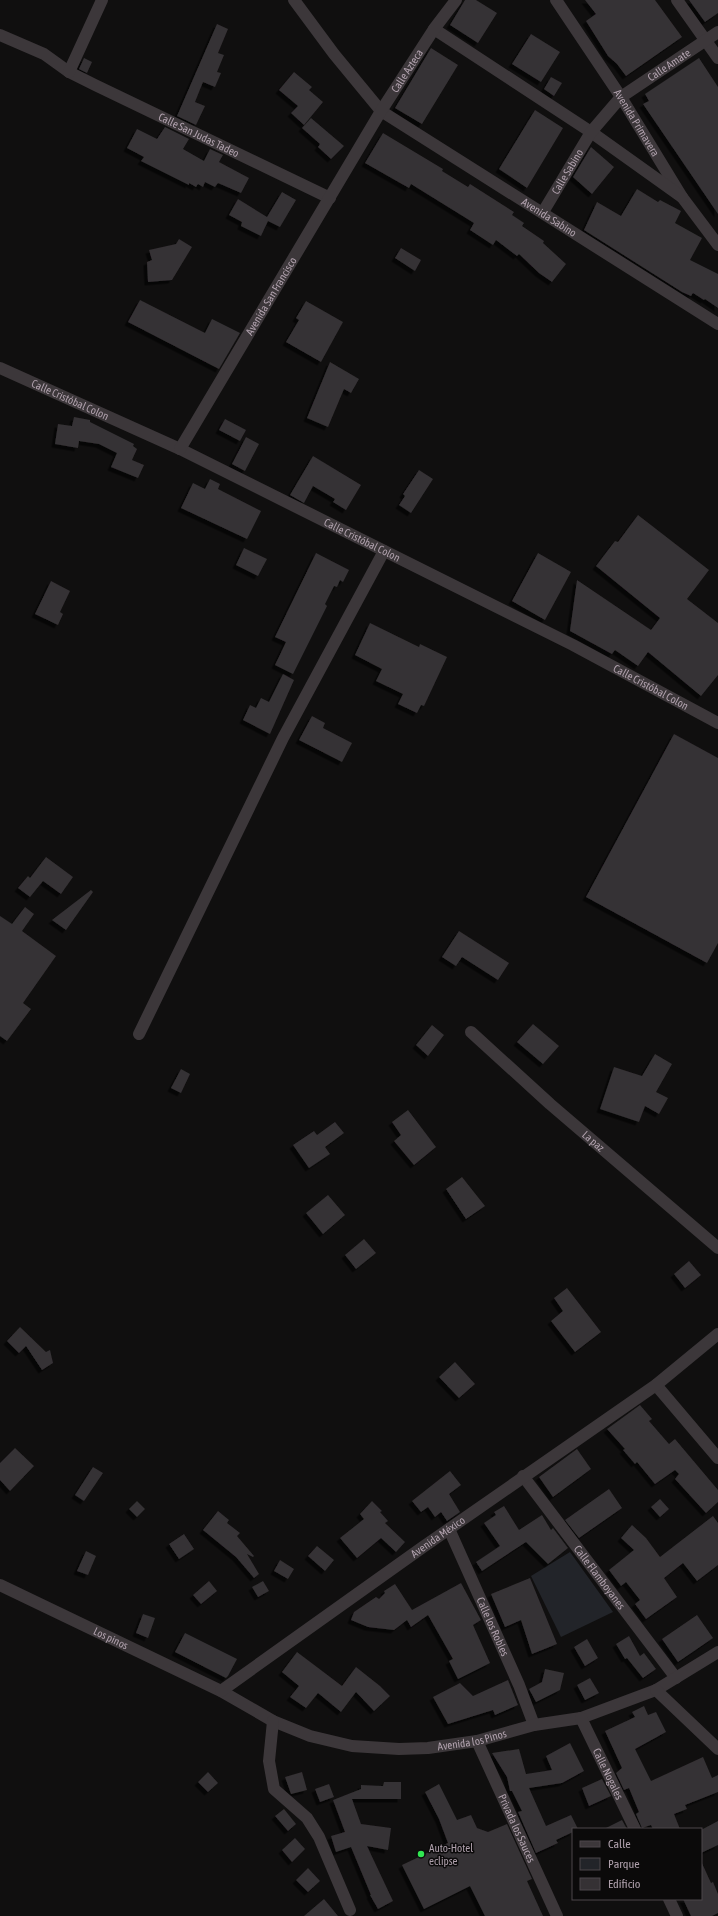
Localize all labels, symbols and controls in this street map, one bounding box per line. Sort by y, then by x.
street label: Calle Amate [645,46,692,84]
street label: Calle Azteca [389,47,425,95]
street label: Avenida Primavera [612,87,662,159]
street label: Calle San Judas Tadeo [157,110,241,159]
street label: Calle Sabino [549,147,585,196]
street label: Avenida Sabino [519,195,579,239]
street label: Avenida San Francisco [243,255,299,337]
street label: Calle Cristóbal Colon [30,377,111,422]
street label: Calle Cristóbal Colon [322,516,402,564]
street label: Calle Cristóbal Colon [611,662,690,712]
street label: La paz [580,1128,607,1154]
street label: Avenida México [408,1514,467,1560]
street label: Calle Flamboyanes [572,1543,628,1612]
street label: Calle los Robles [474,1595,511,1658]
street label: Los pinos [92,1625,130,1652]
street label: Avenida los Pinos [437,1727,508,1753]
street label: Calle Nogales [591,1746,626,1801]
street label: Privada los Sauces [496,1792,538,1865]
legend [572,1828,702,1900]
text: Calle [608,1837,631,1851]
place label: Auto-Hotel eclipse [429,1842,473,1867]
marker: Auto-Hotel eclipse [416,1849,426,1859]
text: Parque [608,1857,640,1871]
text: Edificio [608,1877,641,1891]

